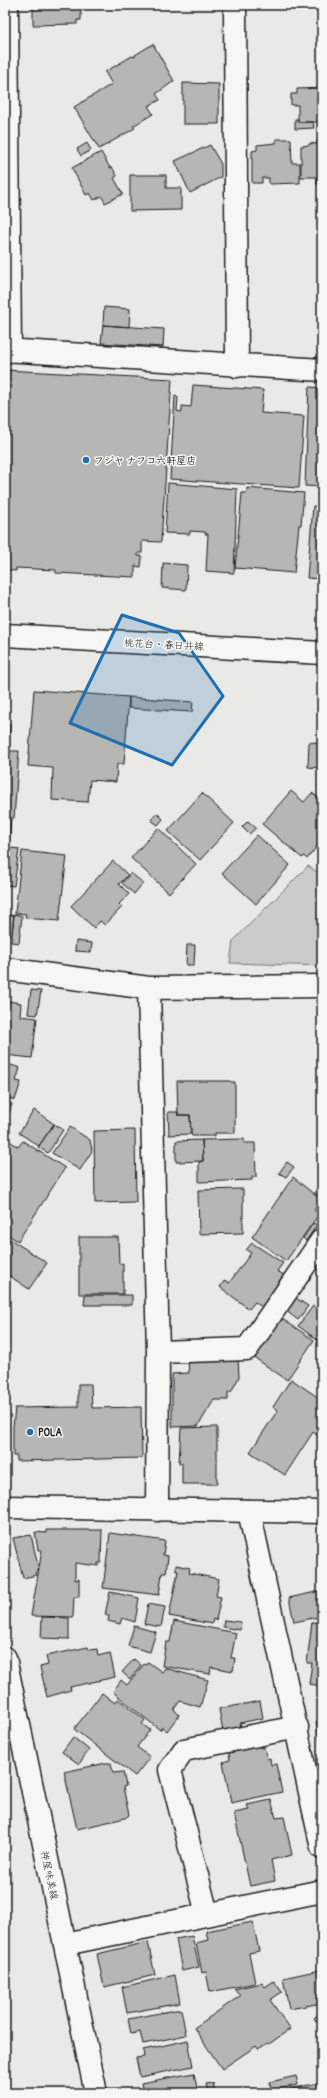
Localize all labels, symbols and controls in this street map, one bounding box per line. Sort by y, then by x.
marker: フジヤ ナフコ六軒屋店 [81,455,91,465]
place label: フジヤ ナフコ六軒屋店 [94,455,196,467]
street label: 桃花台・春日井線 [124,637,204,653]
marker: POLA [25,1427,35,1437]
place label: POLA [38,1427,63,1439]
street label: 神屋味美線 [38,1850,60,1901]

